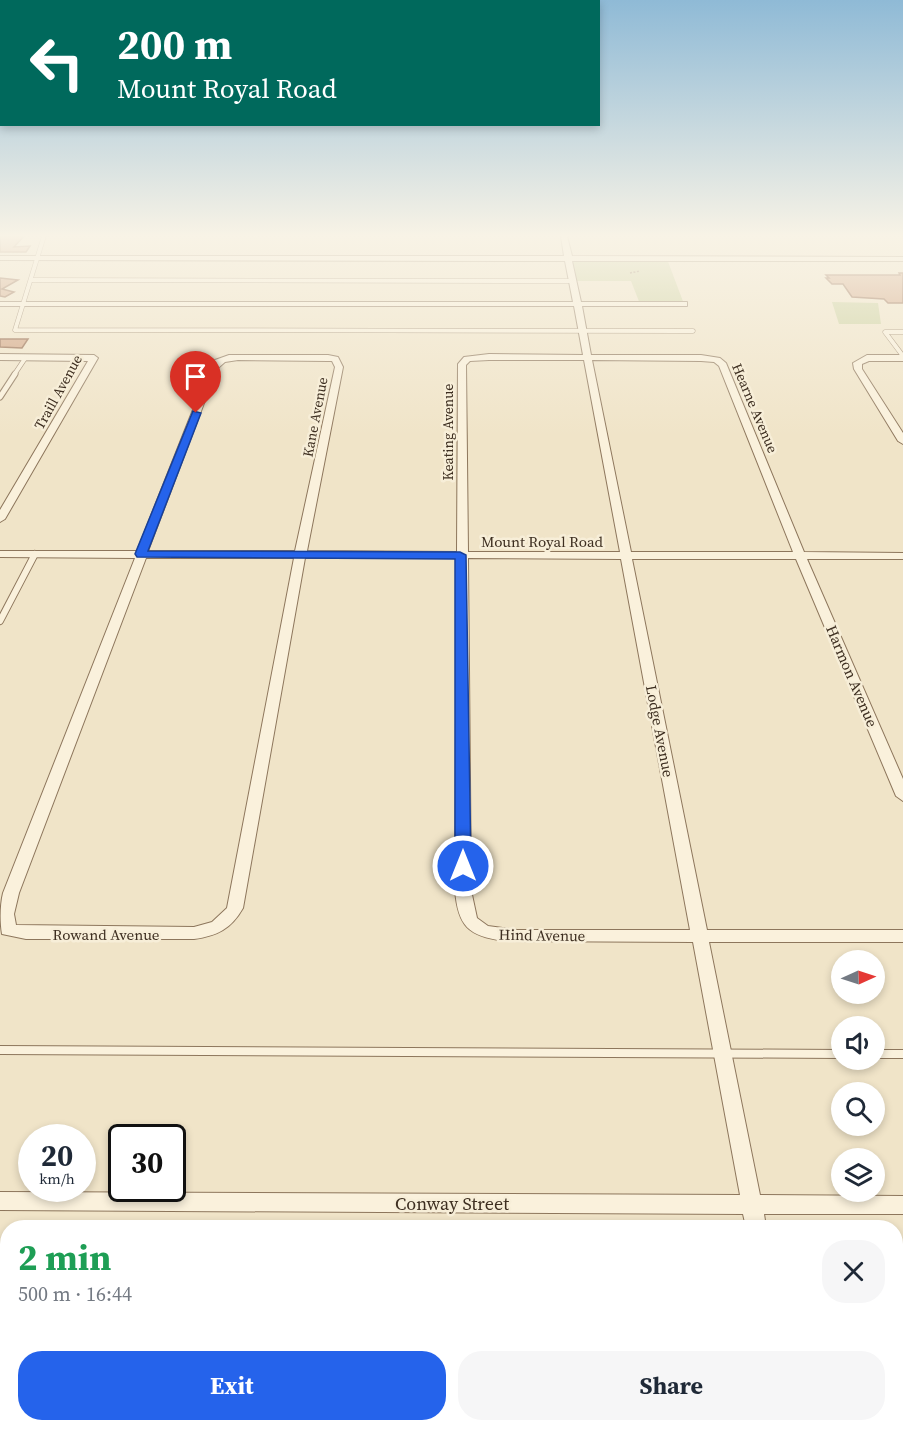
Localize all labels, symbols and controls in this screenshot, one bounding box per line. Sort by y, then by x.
text: 200 m [117,15,232,73]
icon: left [18,24,96,102]
text: Mount Royal Road [117,70,337,107]
street label: Traill Avenue [29,351,87,433]
pin [170,351,221,413]
icon: arrive [179,360,212,393]
street label: Hearne Avenue [727,360,783,456]
street label: Kane Avenue [297,375,333,459]
street label: Keating Avenue [438,384,458,480]
street label: Mount Royal Road [481,531,604,552]
street label: Harmon Avenue [821,622,883,731]
street label: Lodge Avenue [641,683,679,779]
position arrow [431,834,495,898]
street label: Rowand Avenue [53,924,160,945]
street label: Hind Avenue [499,924,586,946]
north arrow [831,950,885,1004]
map controls [831,950,885,1202]
button: sound [831,1016,885,1070]
button: search [831,1082,885,1136]
speed limit sign: 30 [108,1124,186,1202]
text: 20 [41,1135,73,1176]
button: layers [831,1148,885,1202]
text: km/h [39,1168,75,1189]
street label: Conway Street [395,1191,509,1216]
text: 2 min [18,1233,111,1282]
button: close [822,1240,885,1303]
text: 500 m · 16:44 [18,1280,132,1308]
button: Exit [18,1351,446,1420]
button: Share [458,1351,885,1420]

